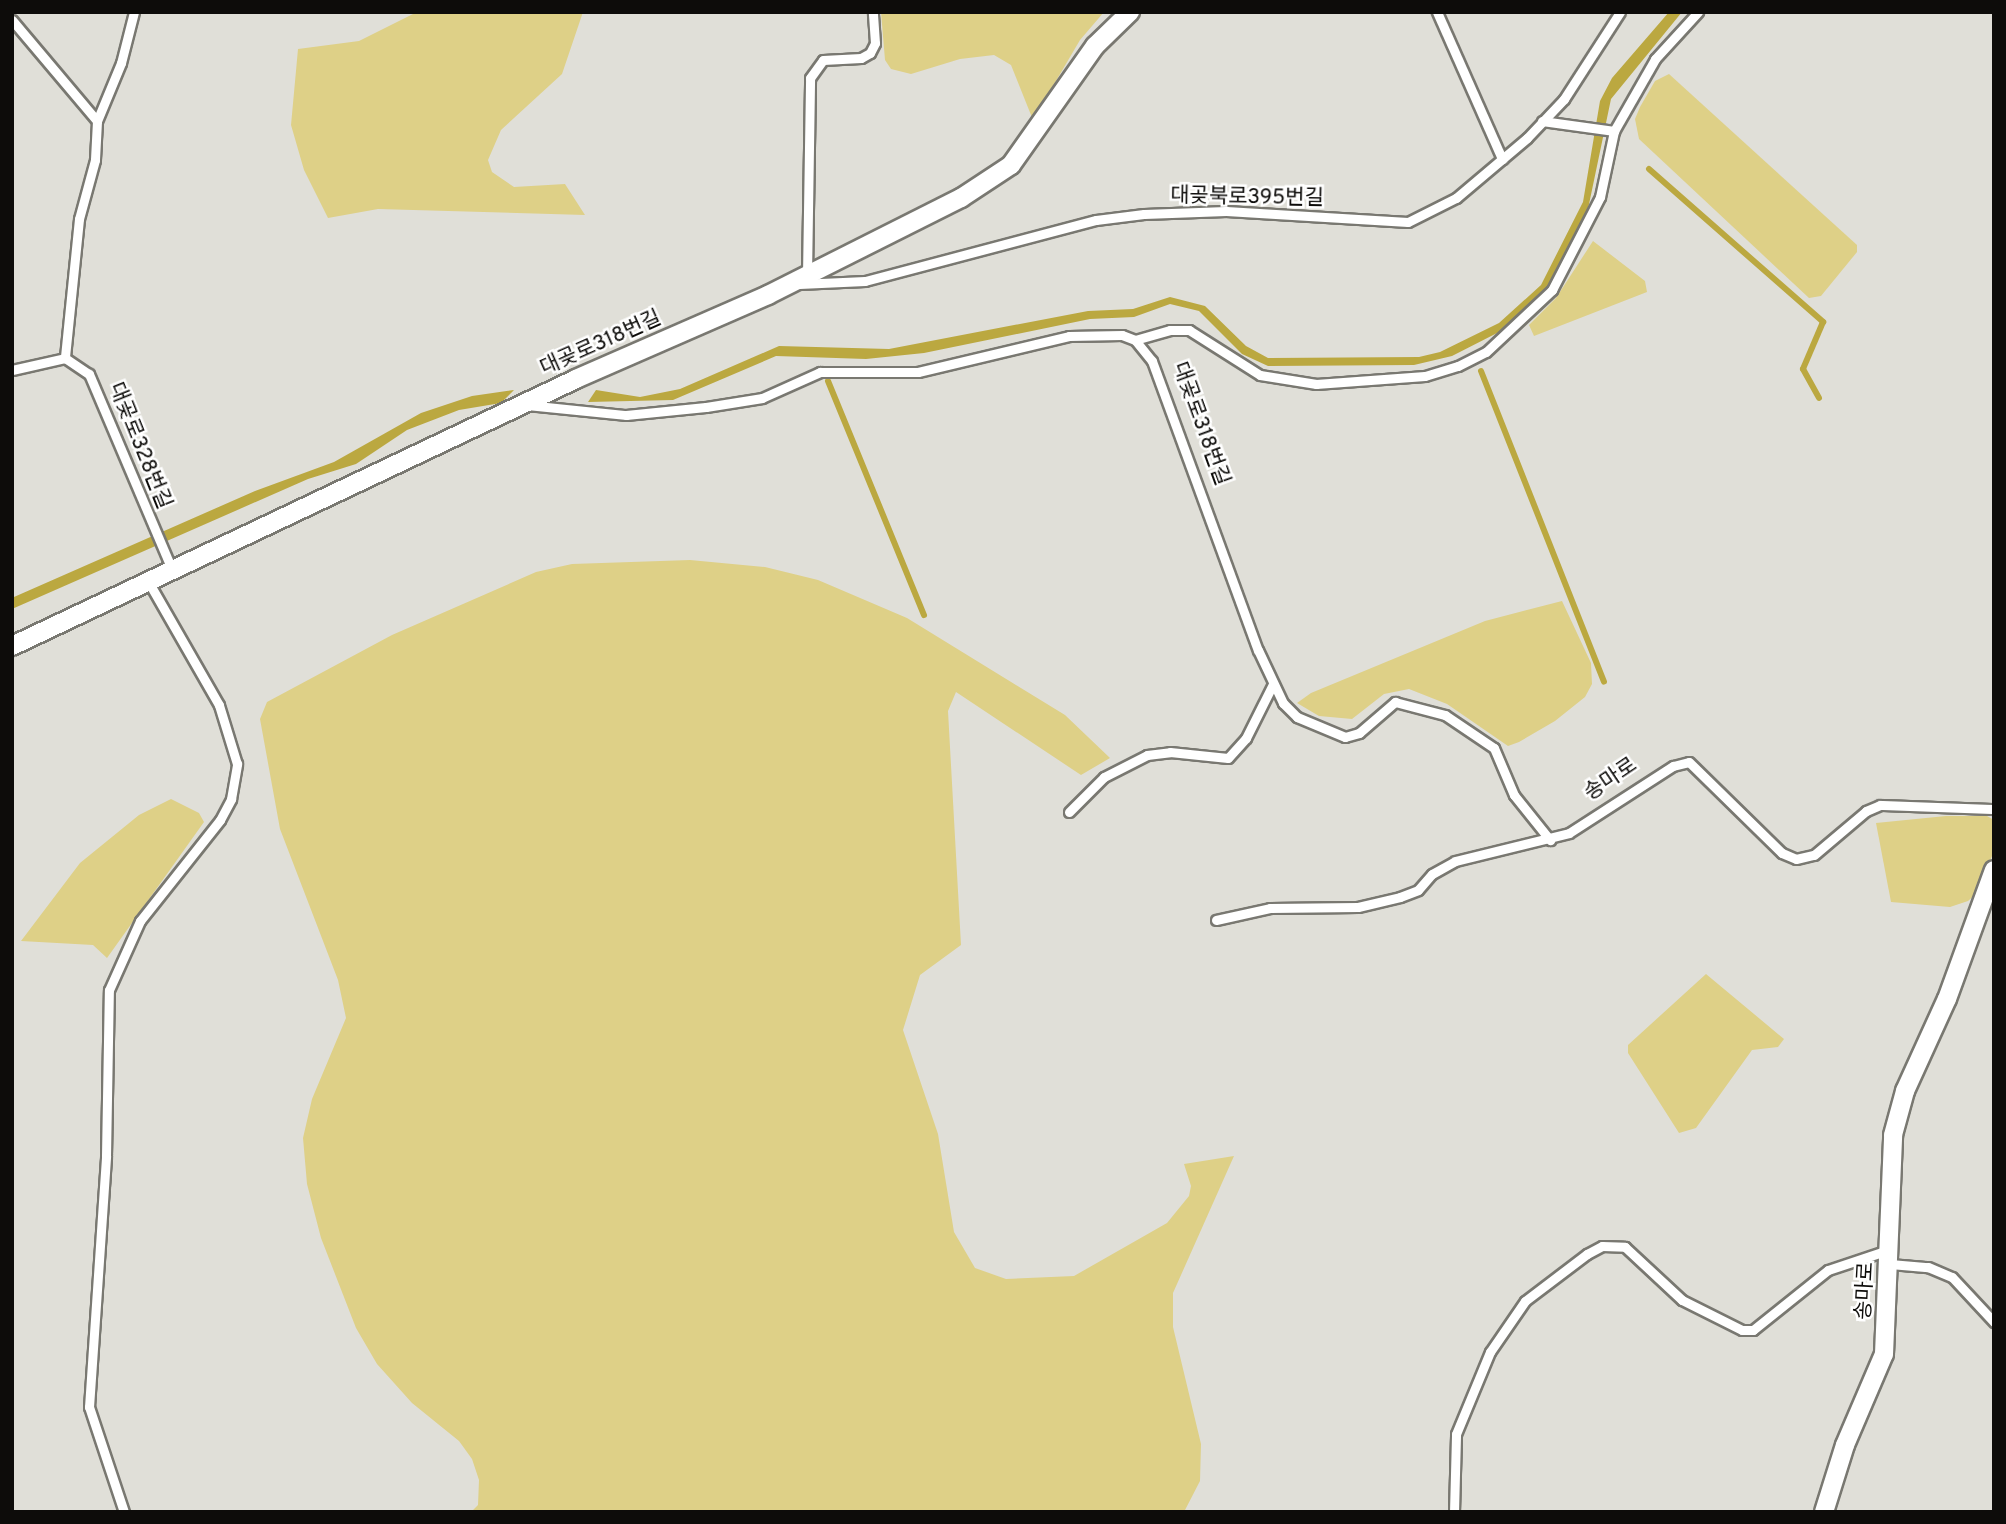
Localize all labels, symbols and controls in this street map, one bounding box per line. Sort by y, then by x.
street label: 대곶북로395번길 [1170,184,1324,212]
street label: 대곶로318번길 [537,306,665,382]
street label: 대곶로318번길 [1166,359,1234,489]
street label: 대곶로328번길 [102,379,176,513]
street label: 송마로 [1580,753,1642,807]
street label: 송마로 [1852,1261,1880,1321]

